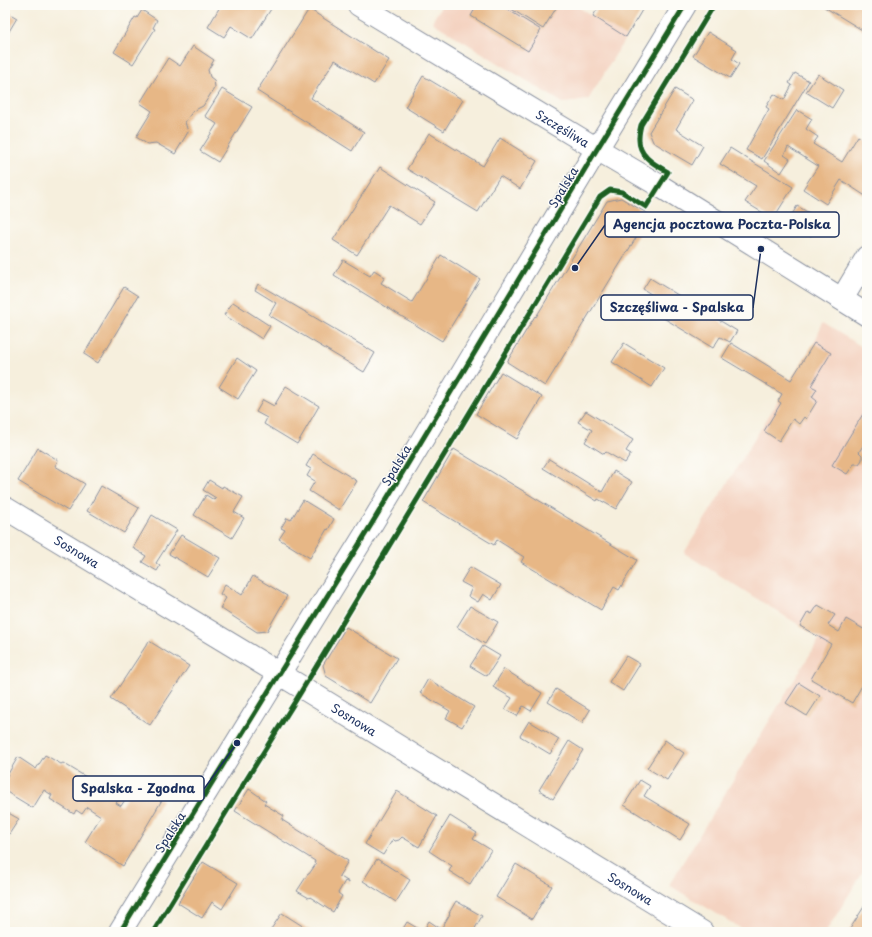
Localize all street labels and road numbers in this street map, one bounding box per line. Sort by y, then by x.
street label: Szczęśliwa [532,105,593,152]
street label: Spalska [544,163,583,211]
street label: Spalska [377,441,416,489]
street label: Sosnowa [51,531,103,572]
street label: Sosnowa [328,698,381,740]
street label: Spalska [150,808,190,856]
street label: Sosnowa [604,868,657,909]

